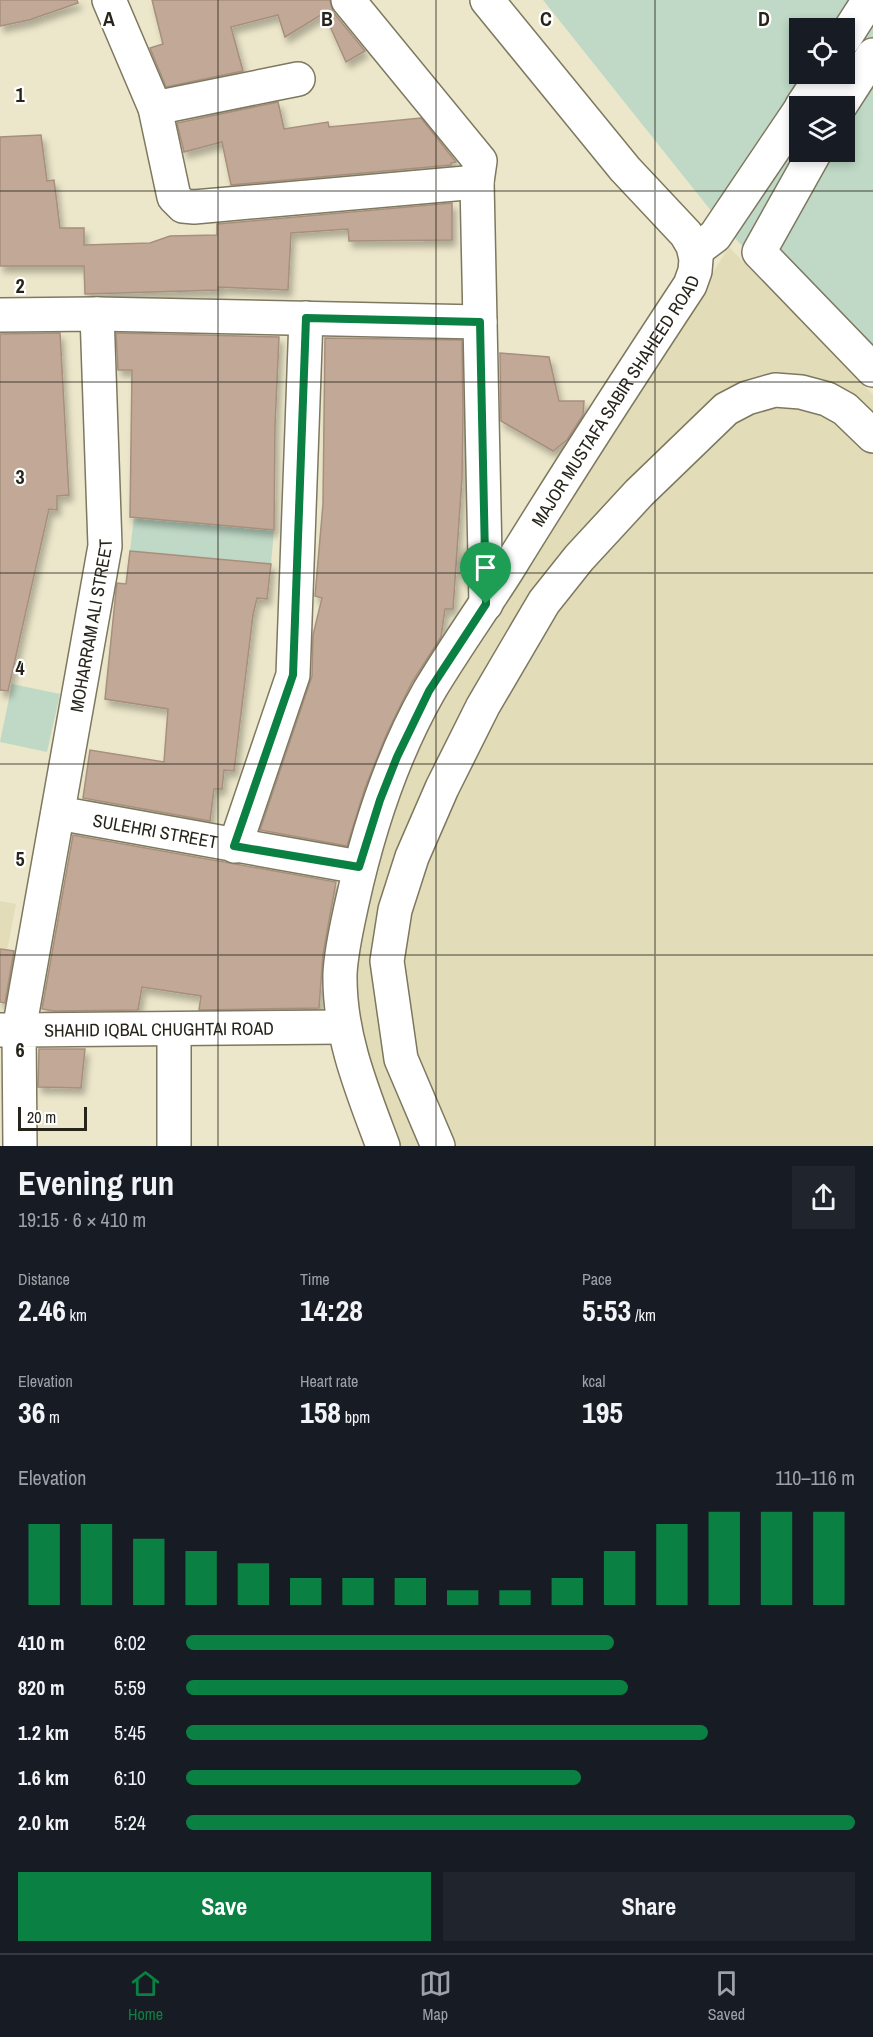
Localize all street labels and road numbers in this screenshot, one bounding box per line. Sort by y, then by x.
street label: MAJOR MUSTAFA SABIR SHAHEED ROAD [525,272,705,531]
street label: MOHARRAM ALI STREET [63,538,118,714]
street label: SULEHRI STREET [91,807,220,854]
street label: SHAHID IQBAL CHUGHTAI ROAD [44,1015,274,1042]

